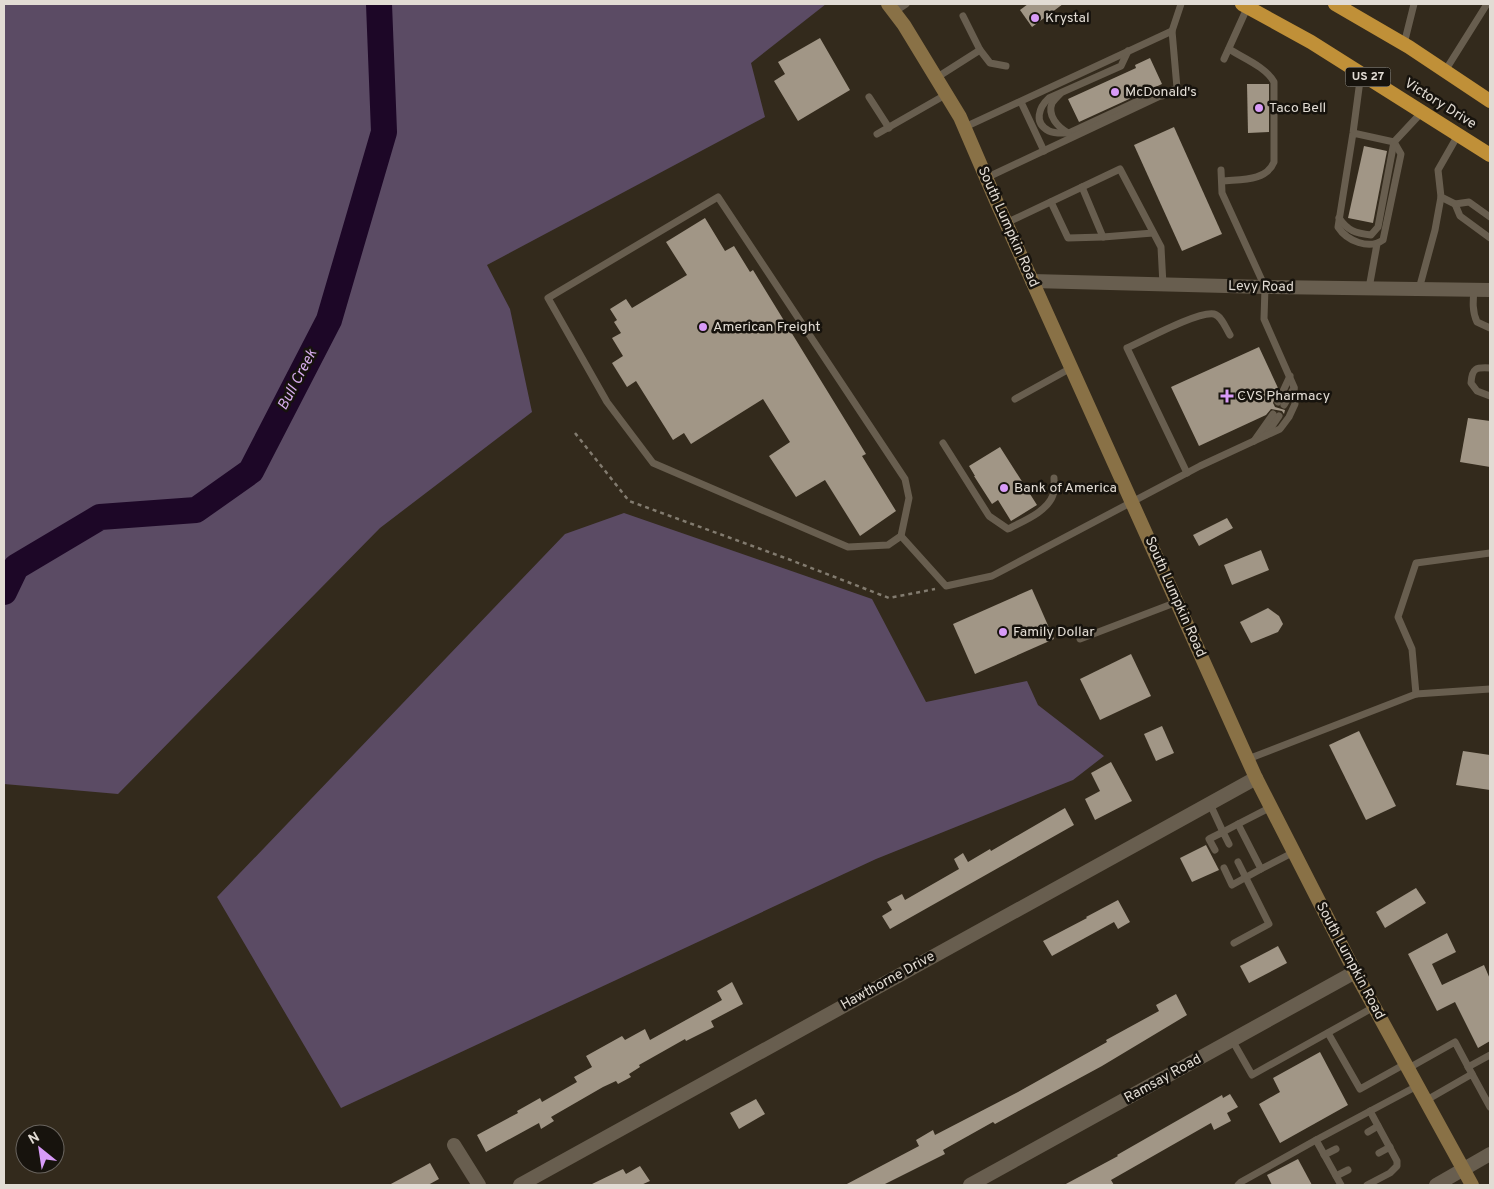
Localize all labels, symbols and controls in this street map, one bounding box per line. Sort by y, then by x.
place label: Krystal [1045,10,1090,27]
marker: Krystal [1029,12,1041,24]
road number: US 27 [1346,68,1390,86]
street label: Victory Drive [1401,75,1479,133]
place label: McDonald's [1125,84,1197,101]
marker: McDonald's [1109,86,1121,98]
place label: Taco Bell [1269,100,1326,117]
marker: Taco Bell [1253,102,1265,114]
street label: South Lumpkin Road [974,164,1042,290]
street label: Levy Road [1228,278,1294,296]
place label: American Freight [713,319,821,336]
marker: American Freight [697,321,709,333]
water label: Bull Creek [274,346,322,414]
place label: CVS Pharmacy [1237,388,1330,405]
marker: CVS Pharmacy [1221,390,1233,402]
place label: Bank of America [1014,480,1117,497]
marker: Bank of America [998,482,1010,494]
street label: South Lumpkin Road [1141,534,1209,660]
place label: Family Dollar [1013,624,1095,641]
marker: Family Dollar [997,626,1009,638]
street label: South Lumpkin Road [1312,899,1388,1023]
street label: Hawthorne Drive [838,948,938,1014]
street label: Ramsay Road [1122,1051,1204,1107]
north arrow [15,1124,65,1174]
text: N [26,1129,43,1149]

